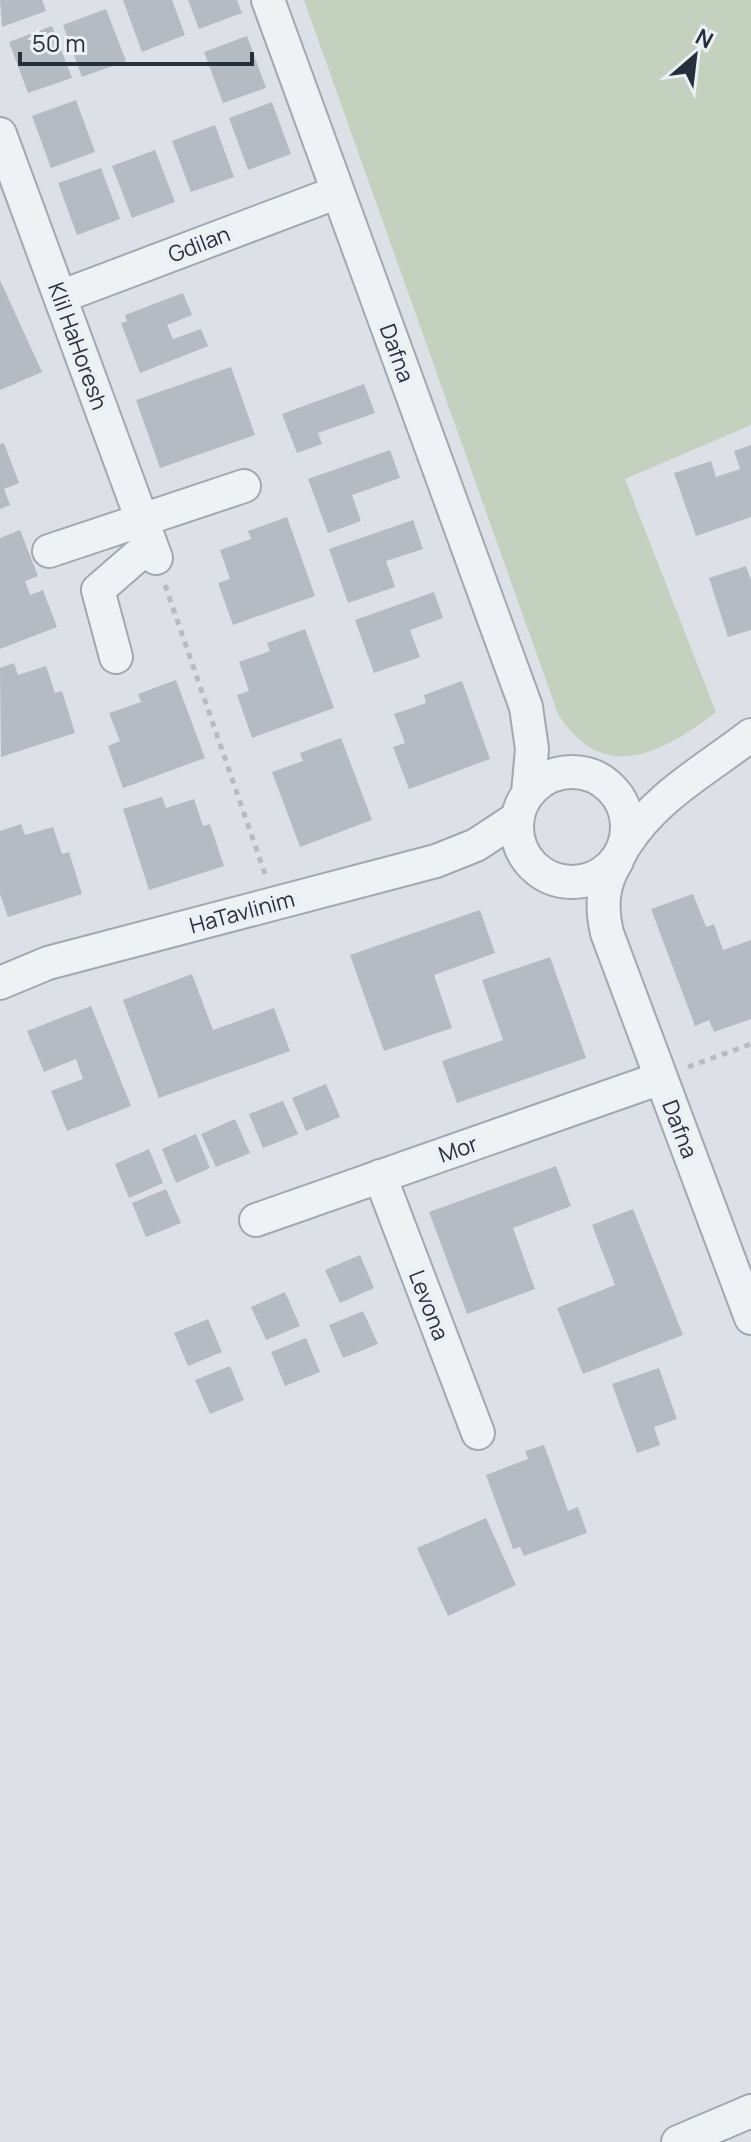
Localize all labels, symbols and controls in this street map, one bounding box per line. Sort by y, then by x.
scale bar [20,16,252,66]
north arrow [655,16,735,96]
text: N [690,21,718,55]
text: 50 m [32,26,86,59]
street label: Gdilan [164,219,234,269]
street label: Klil HaHoresh [41,278,115,414]
street label: Dafna [373,320,421,386]
street label: HaTavlinim [186,884,298,940]
street label: Dafna [655,1096,705,1162]
street label: Mor [434,1128,482,1170]
street label: Levona [402,1266,456,1344]

